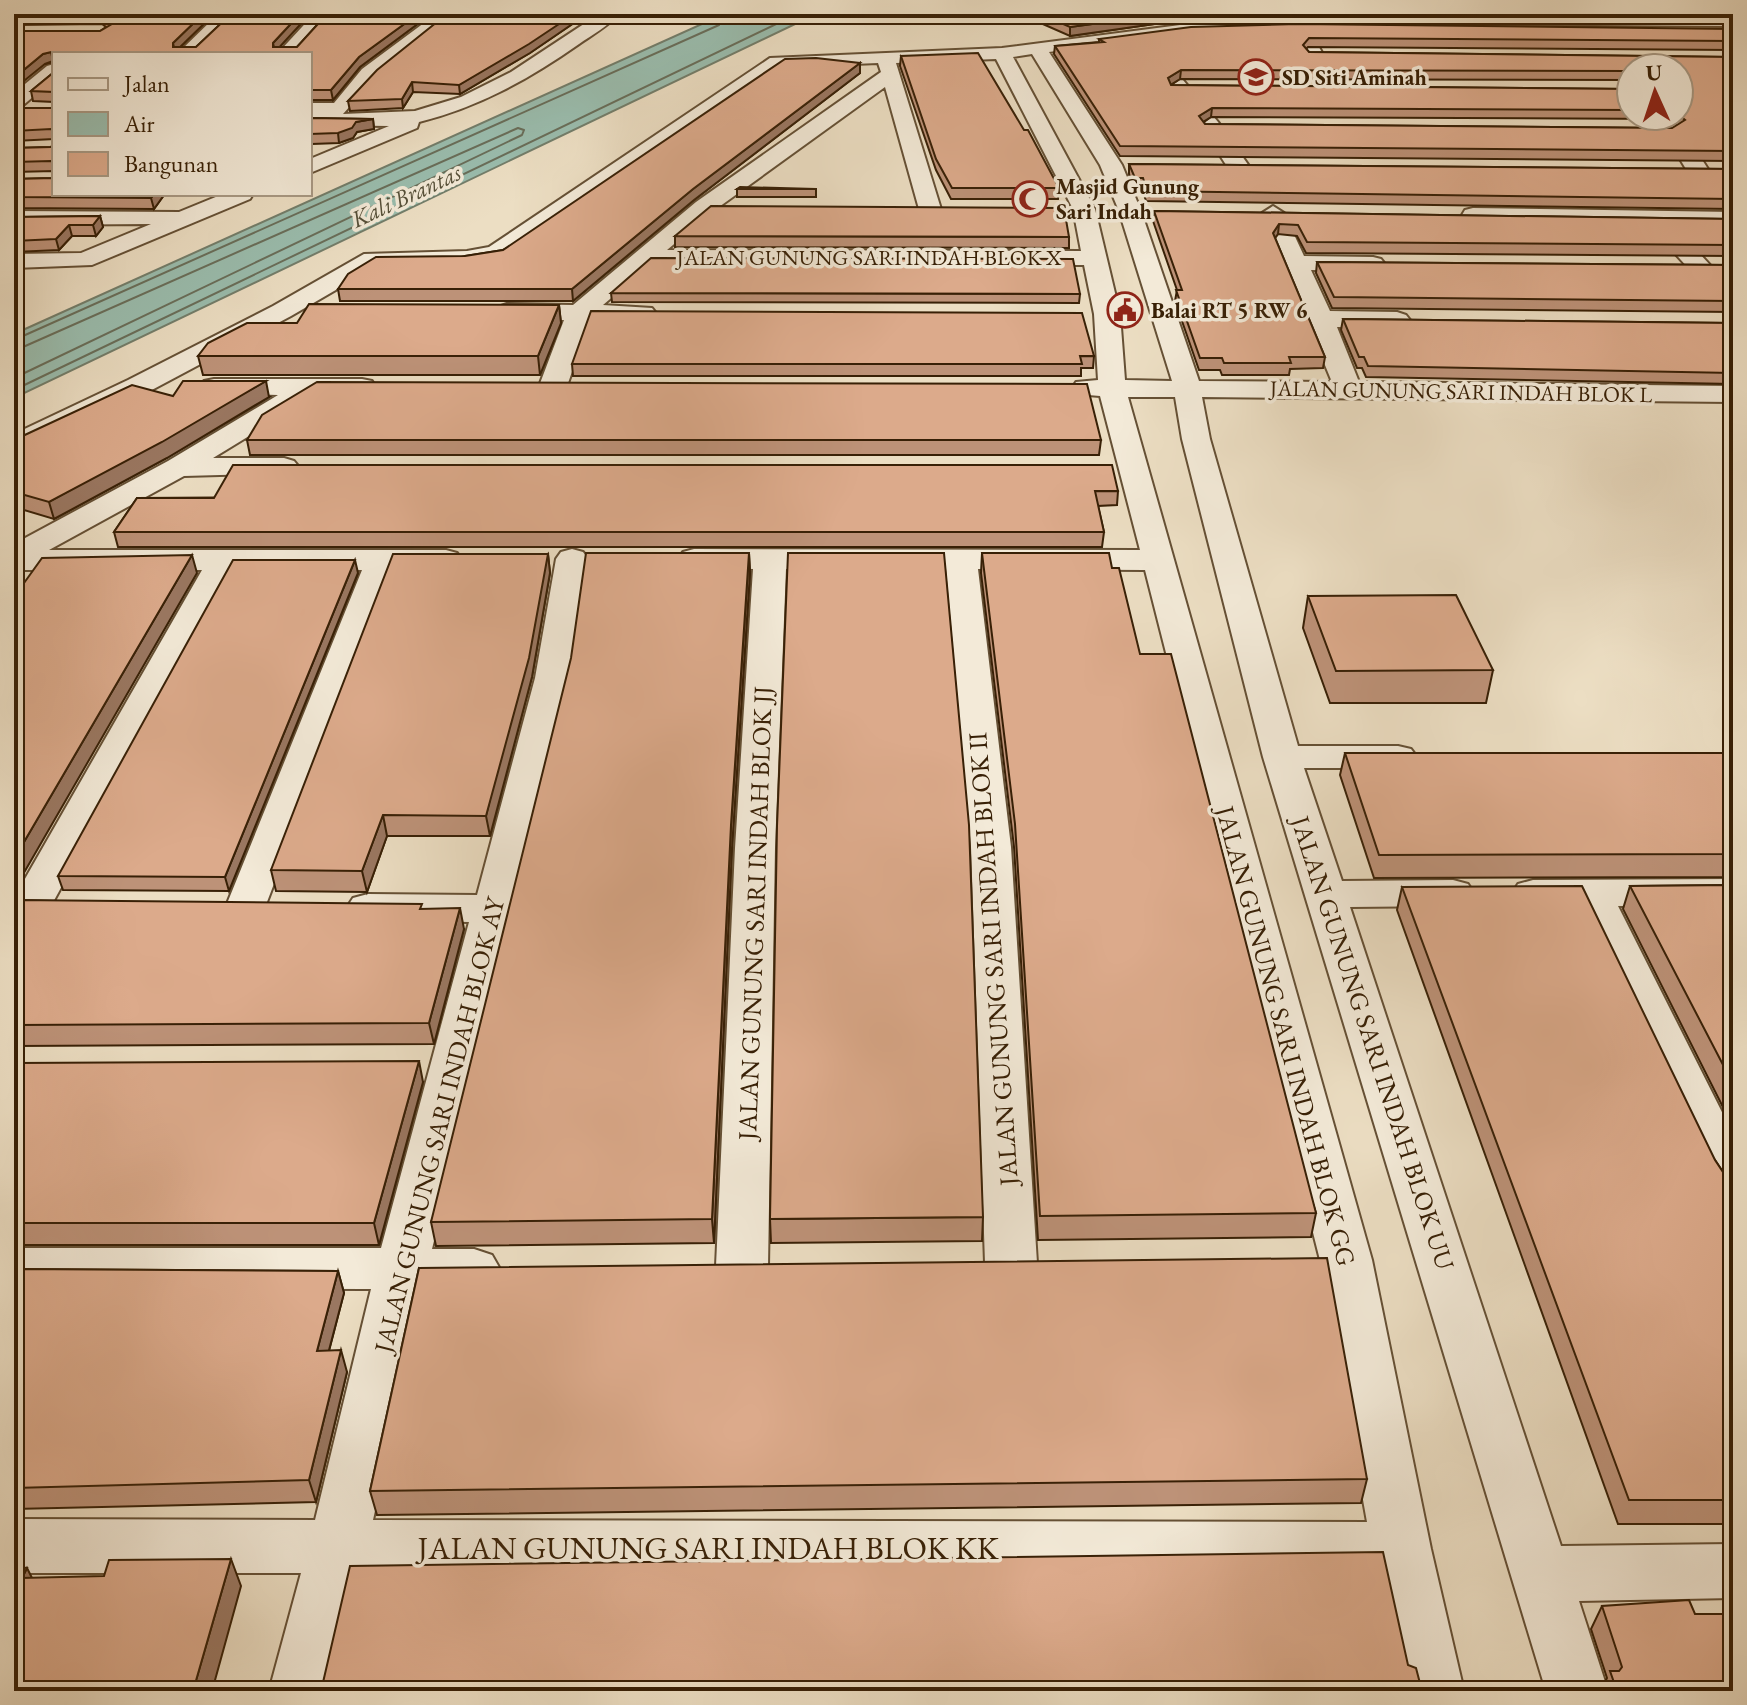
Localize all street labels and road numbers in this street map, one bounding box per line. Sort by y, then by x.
street label: JALAN GUNUNG SARI INDAH BLOK X [674,243,1062,272]
street label: JALAN GUNUNG SARI INDAH BLOK L [1268,374,1653,409]
street label: JALAN GUNUNG SARI INDAH BLOK JJ [730,685,780,1143]
street label: JALAN GUNUNG SARI INDAH BLOK II [960,731,1026,1189]
street label: JALAN GUNUNG SARI INDAH BLOK GG [1208,800,1364,1270]
street label: JALAN GUNUNG SARI INDAH BLOK UU [1283,810,1463,1274]
street label: JALAN GUNUNG SARI INDAH BLOK AY [365,892,513,1358]
street label: JALAN GUNUNG SARI INDAH BLOK KK [414,1527,1000,1569]

